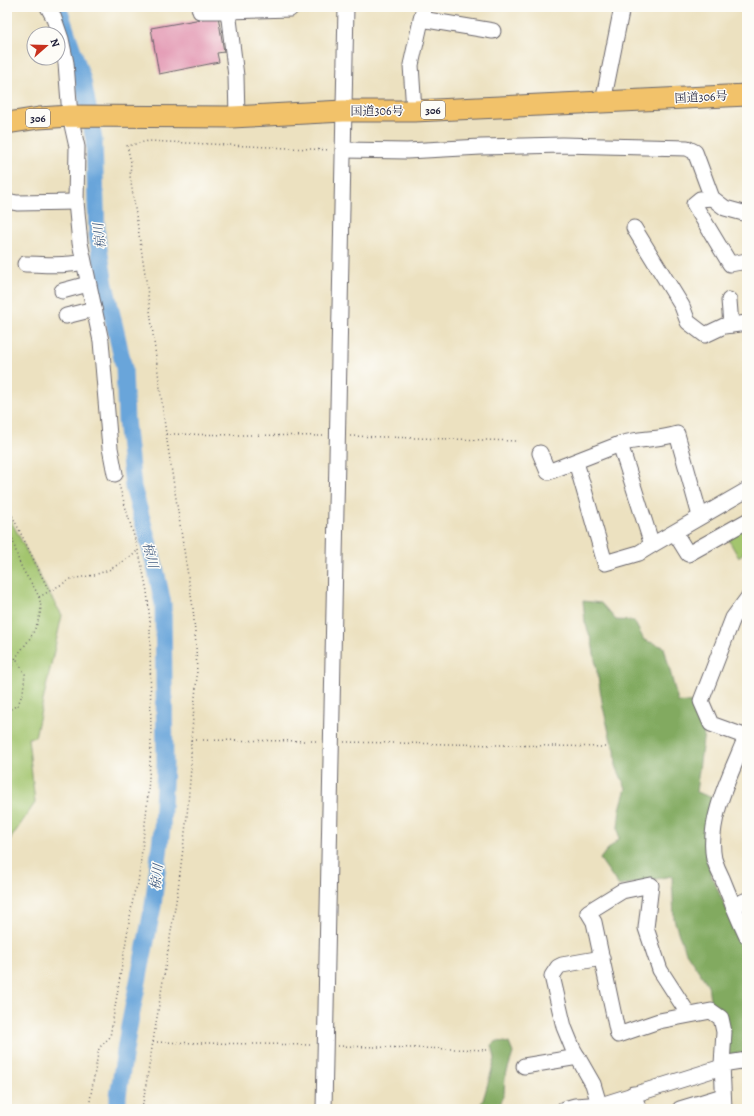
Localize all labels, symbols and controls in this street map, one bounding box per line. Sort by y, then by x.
north arrow [26,26,66,66]
text: N [47,36,63,49]
street label: 国道306号 [674,88,728,106]
road number: 306 [421,101,445,119]
street label: 国道306号 [351,103,403,119]
road number: 306 [26,109,50,127]
water label: 椋川 [89,220,110,250]
water label: 椋川 [139,540,162,572]
water label: 椋川 [146,861,167,891]

